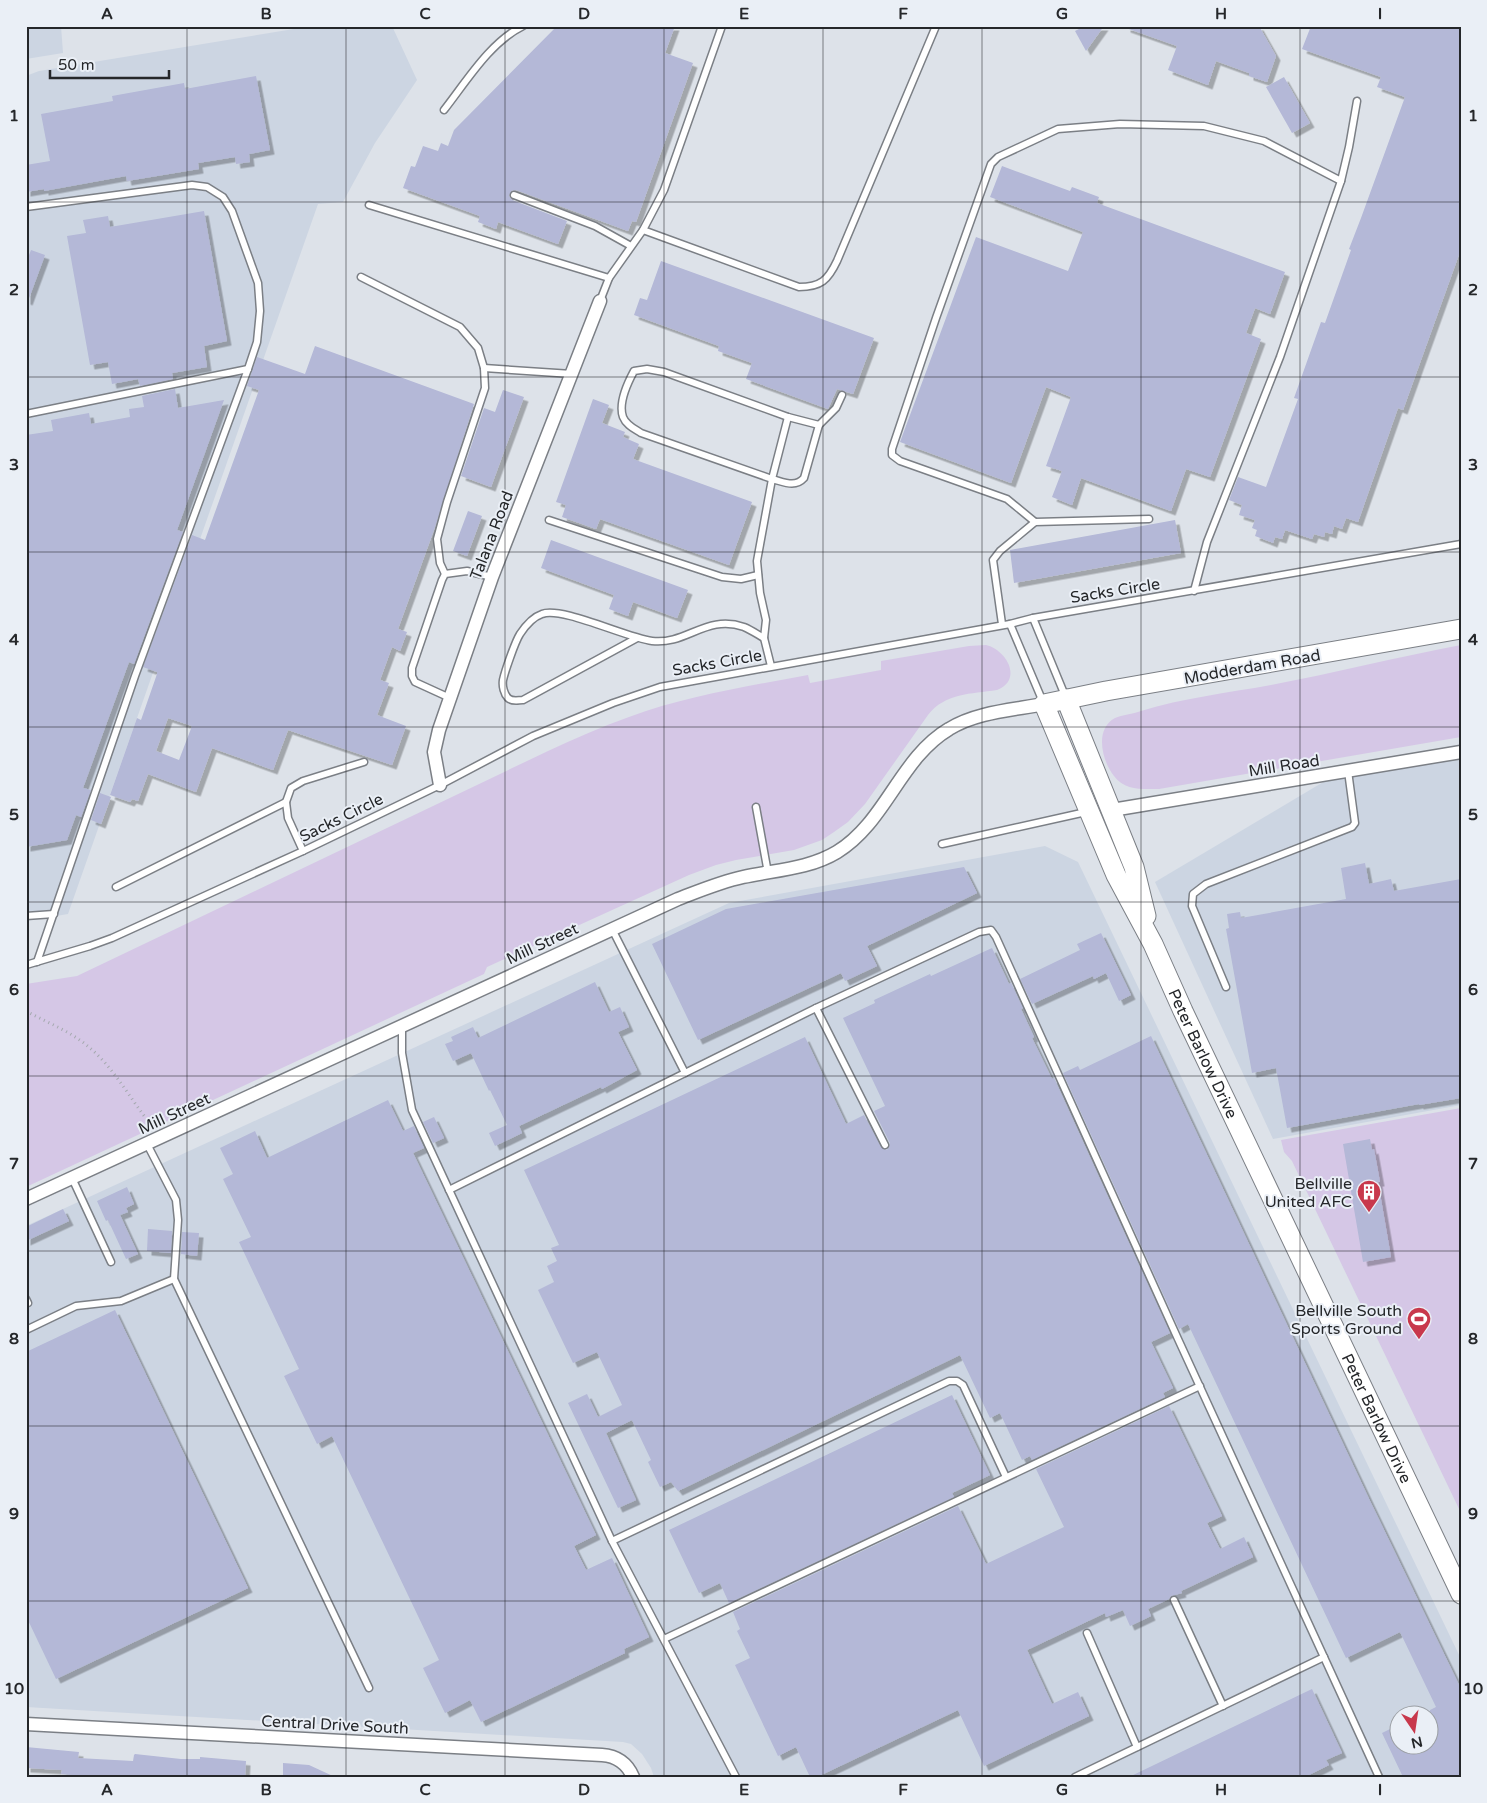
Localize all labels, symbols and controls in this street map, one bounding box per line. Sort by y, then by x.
text: A [101,4,113,24]
text: B [260,4,272,24]
text: C [419,4,431,24]
text: D [578,4,590,24]
text: E [739,4,749,24]
text: F [898,4,908,24]
text: G [1056,4,1068,24]
text: H [1215,4,1227,24]
text: I [1378,4,1382,24]
scale bar [50,48,169,80]
text: 50 m [58,56,95,74]
text: 1 [9,106,19,126]
text: 1 [1468,106,1478,126]
text: 2 [9,280,19,300]
text: 2 [1468,280,1478,300]
text: 3 [9,455,19,475]
text: 3 [1468,455,1478,475]
street label: Talana Road [466,488,518,583]
street label: Sacks Circle [1069,574,1161,608]
text: 4 [9,630,19,650]
text: 4 [1468,630,1478,650]
street label: Sacks Circle [671,645,763,681]
street label: Modderdam Road [1182,645,1322,689]
street label: Mill Road [1247,751,1321,781]
street label: Sacks Circle [296,789,386,847]
text: 5 [9,805,19,825]
text: 5 [1468,805,1478,825]
street label: Mill Street [503,919,582,969]
text: 6 [9,980,19,1000]
text: 6 [1468,980,1478,1000]
street label: Peter Barlow Drive [1163,986,1242,1122]
street label: Mill Street [135,1089,214,1139]
text: 7 [9,1154,19,1174]
text: 7 [1468,1154,1478,1174]
place label: Bellville United AFC [1265,1174,1352,1212]
building icon: Bellville United AFC [1356,1179,1382,1213]
place label: Bellville South Sports Ground [1291,1301,1402,1339]
sports icon: Bellville South Sports Ground [1406,1306,1432,1340]
text: 8 [9,1329,19,1349]
text: 8 [1468,1329,1478,1349]
street label: Peter Barlow Drive [1337,1351,1416,1487]
text: 9 [9,1504,19,1524]
text: 9 [1468,1504,1478,1524]
text: 10 [4,1679,24,1699]
text: 10 [1463,1679,1483,1699]
north arrow [1390,1706,1440,1756]
street label: Central Drive South [261,1711,409,1739]
text: N [1409,1733,1424,1752]
text: A [101,1780,113,1800]
text: B [260,1780,272,1800]
text: C [419,1780,431,1800]
text: D [578,1780,590,1800]
text: E [739,1780,749,1800]
text: F [898,1780,908,1800]
text: G [1056,1780,1068,1800]
text: H [1215,1780,1227,1800]
text: I [1378,1780,1382,1800]

